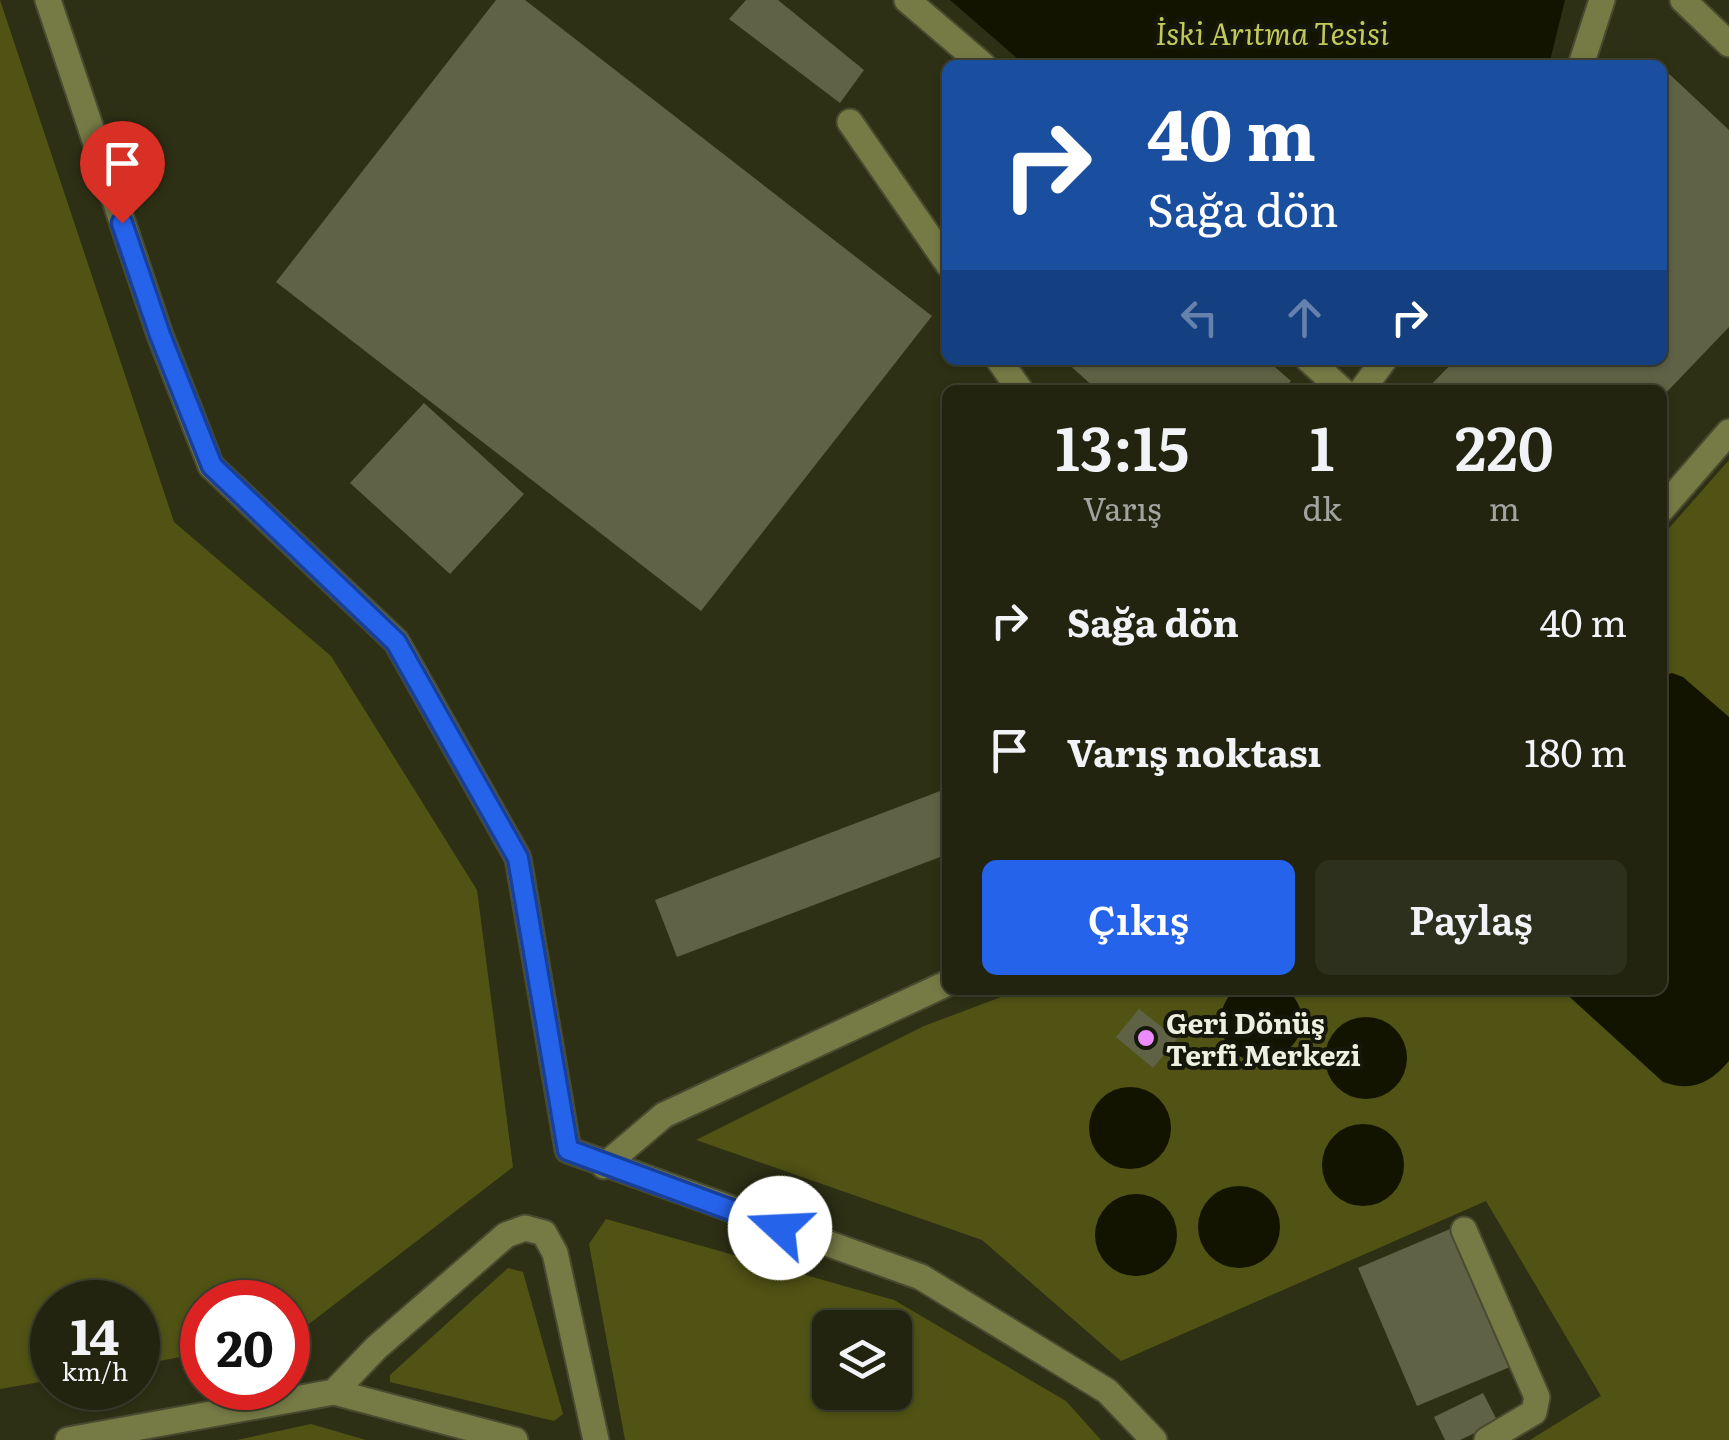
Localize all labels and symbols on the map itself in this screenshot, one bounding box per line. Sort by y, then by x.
water label: İski Arıtma Tesisi [1155,10,1389,54]
pin [80,121,165,224]
place label: Geri Dönüş Terfi Merkezi [1166,1001,1361,1075]
marker: Geri Dönüş Terfi Merkezi [1135,1027,1157,1049]
position arrow [728,1176,832,1280]
speed limit sign: 20 [180,1280,310,1410]

